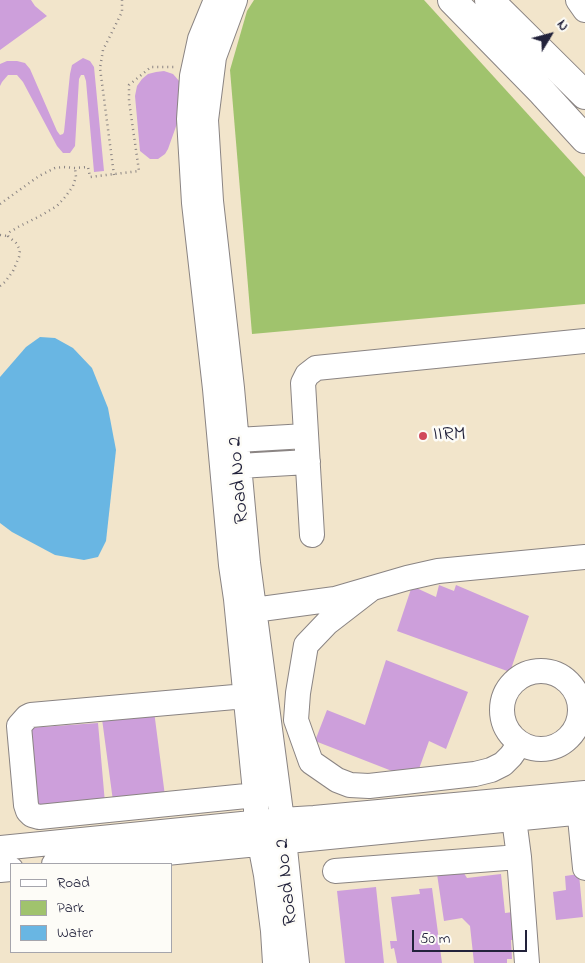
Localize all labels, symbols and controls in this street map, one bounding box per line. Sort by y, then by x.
north arrow [525,10,575,60]
text: N [551,16,574,36]
place label: IIRM [433,424,466,448]
marker: IIRM [417,430,429,442]
street label: Road No 2 [224,435,256,525]
street label: Road No 2 [272,837,304,927]
legend [10,863,172,953]
text: Road [57,872,90,894]
text: Park [57,897,84,919]
scale bar [415,920,530,952]
text: Water [57,922,93,944]
text: 50 m [420,928,450,950]

